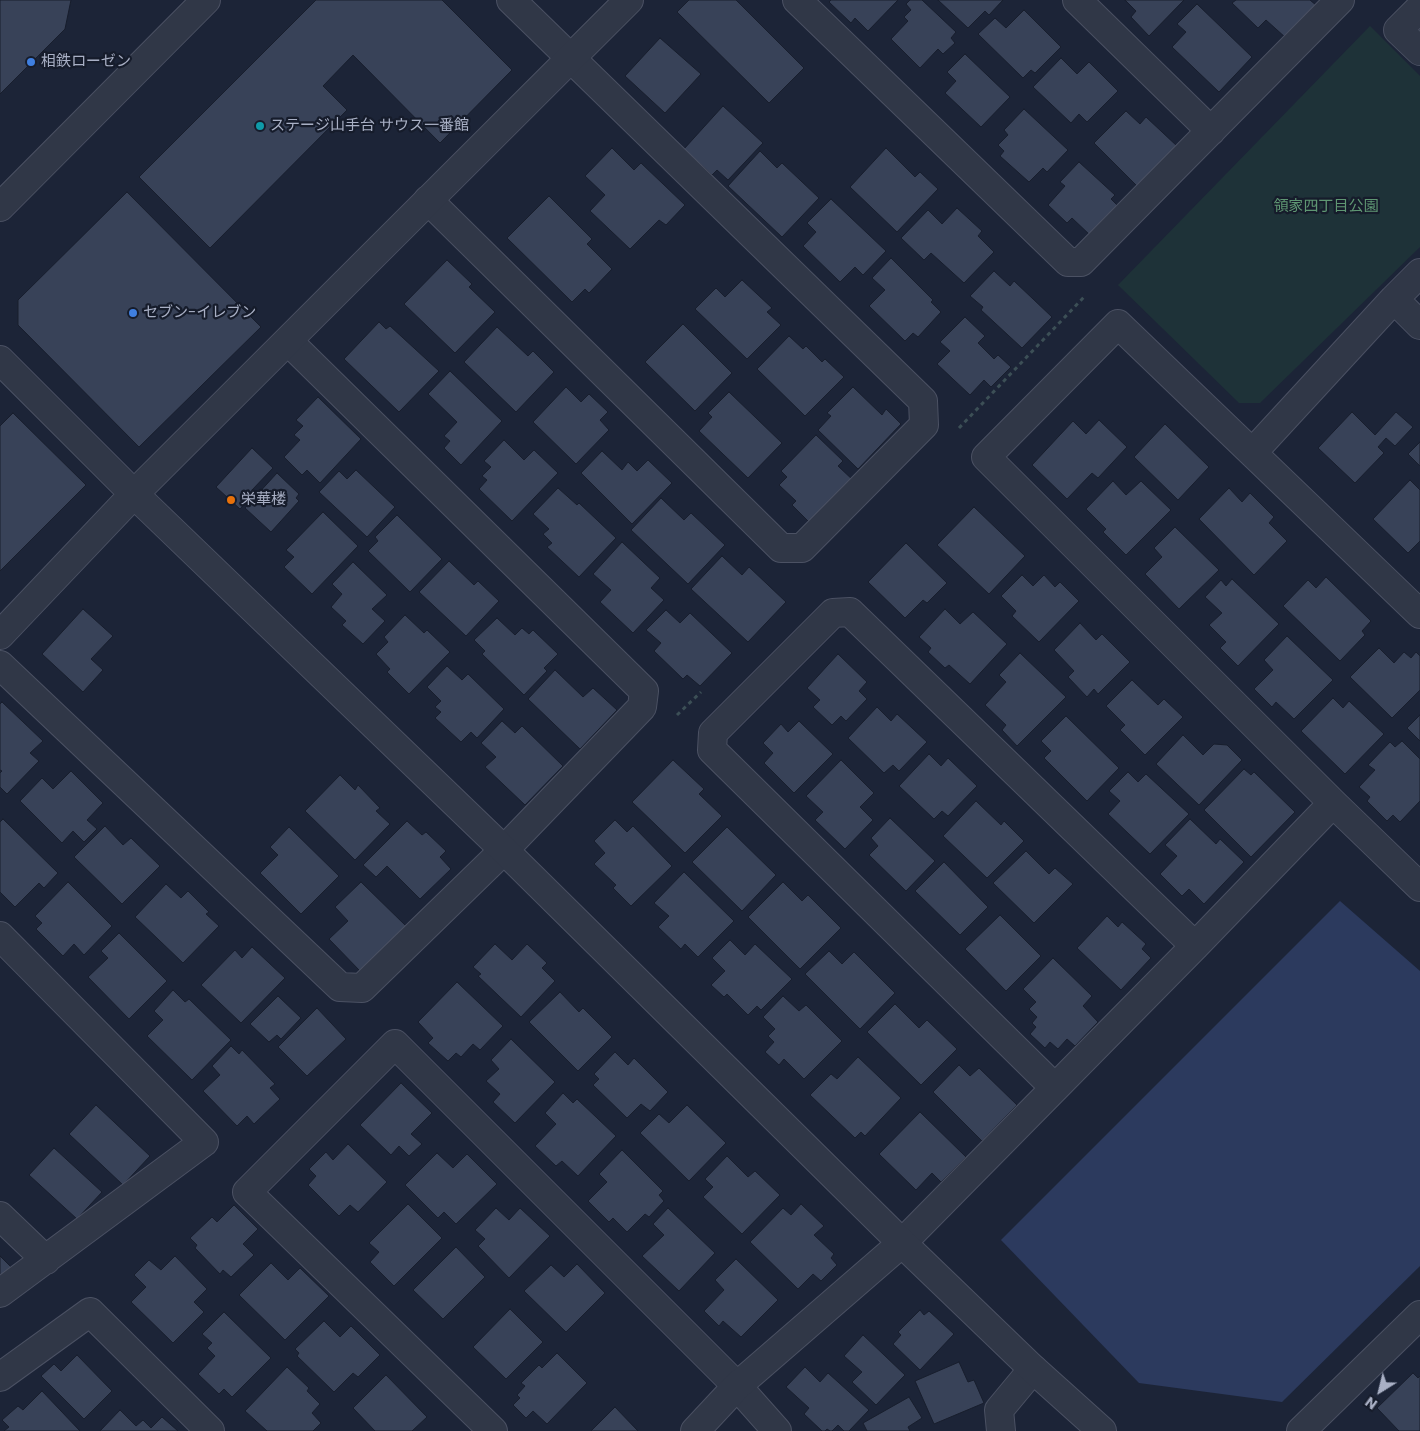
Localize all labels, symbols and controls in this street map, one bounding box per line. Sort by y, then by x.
place label: 相鉄ローゼン [41,53,131,71]
marker: 相鉄ローゼン [25,56,37,68]
place label: ステージ山手台 サウス一番館 [270,117,469,135]
marker: ステージ山手台 サウス一番館 [254,120,266,132]
park label: 領家四丁目公園 [1274,198,1378,216]
place label: セブン-イレブン [143,304,256,322]
marker: セブン-イレブン [127,307,139,319]
place label: 栄華楼 [241,491,286,509]
marker: 栄華楼 [225,494,237,506]
north arrow [1355,1366,1405,1416]
text: N [1361,1392,1381,1414]

